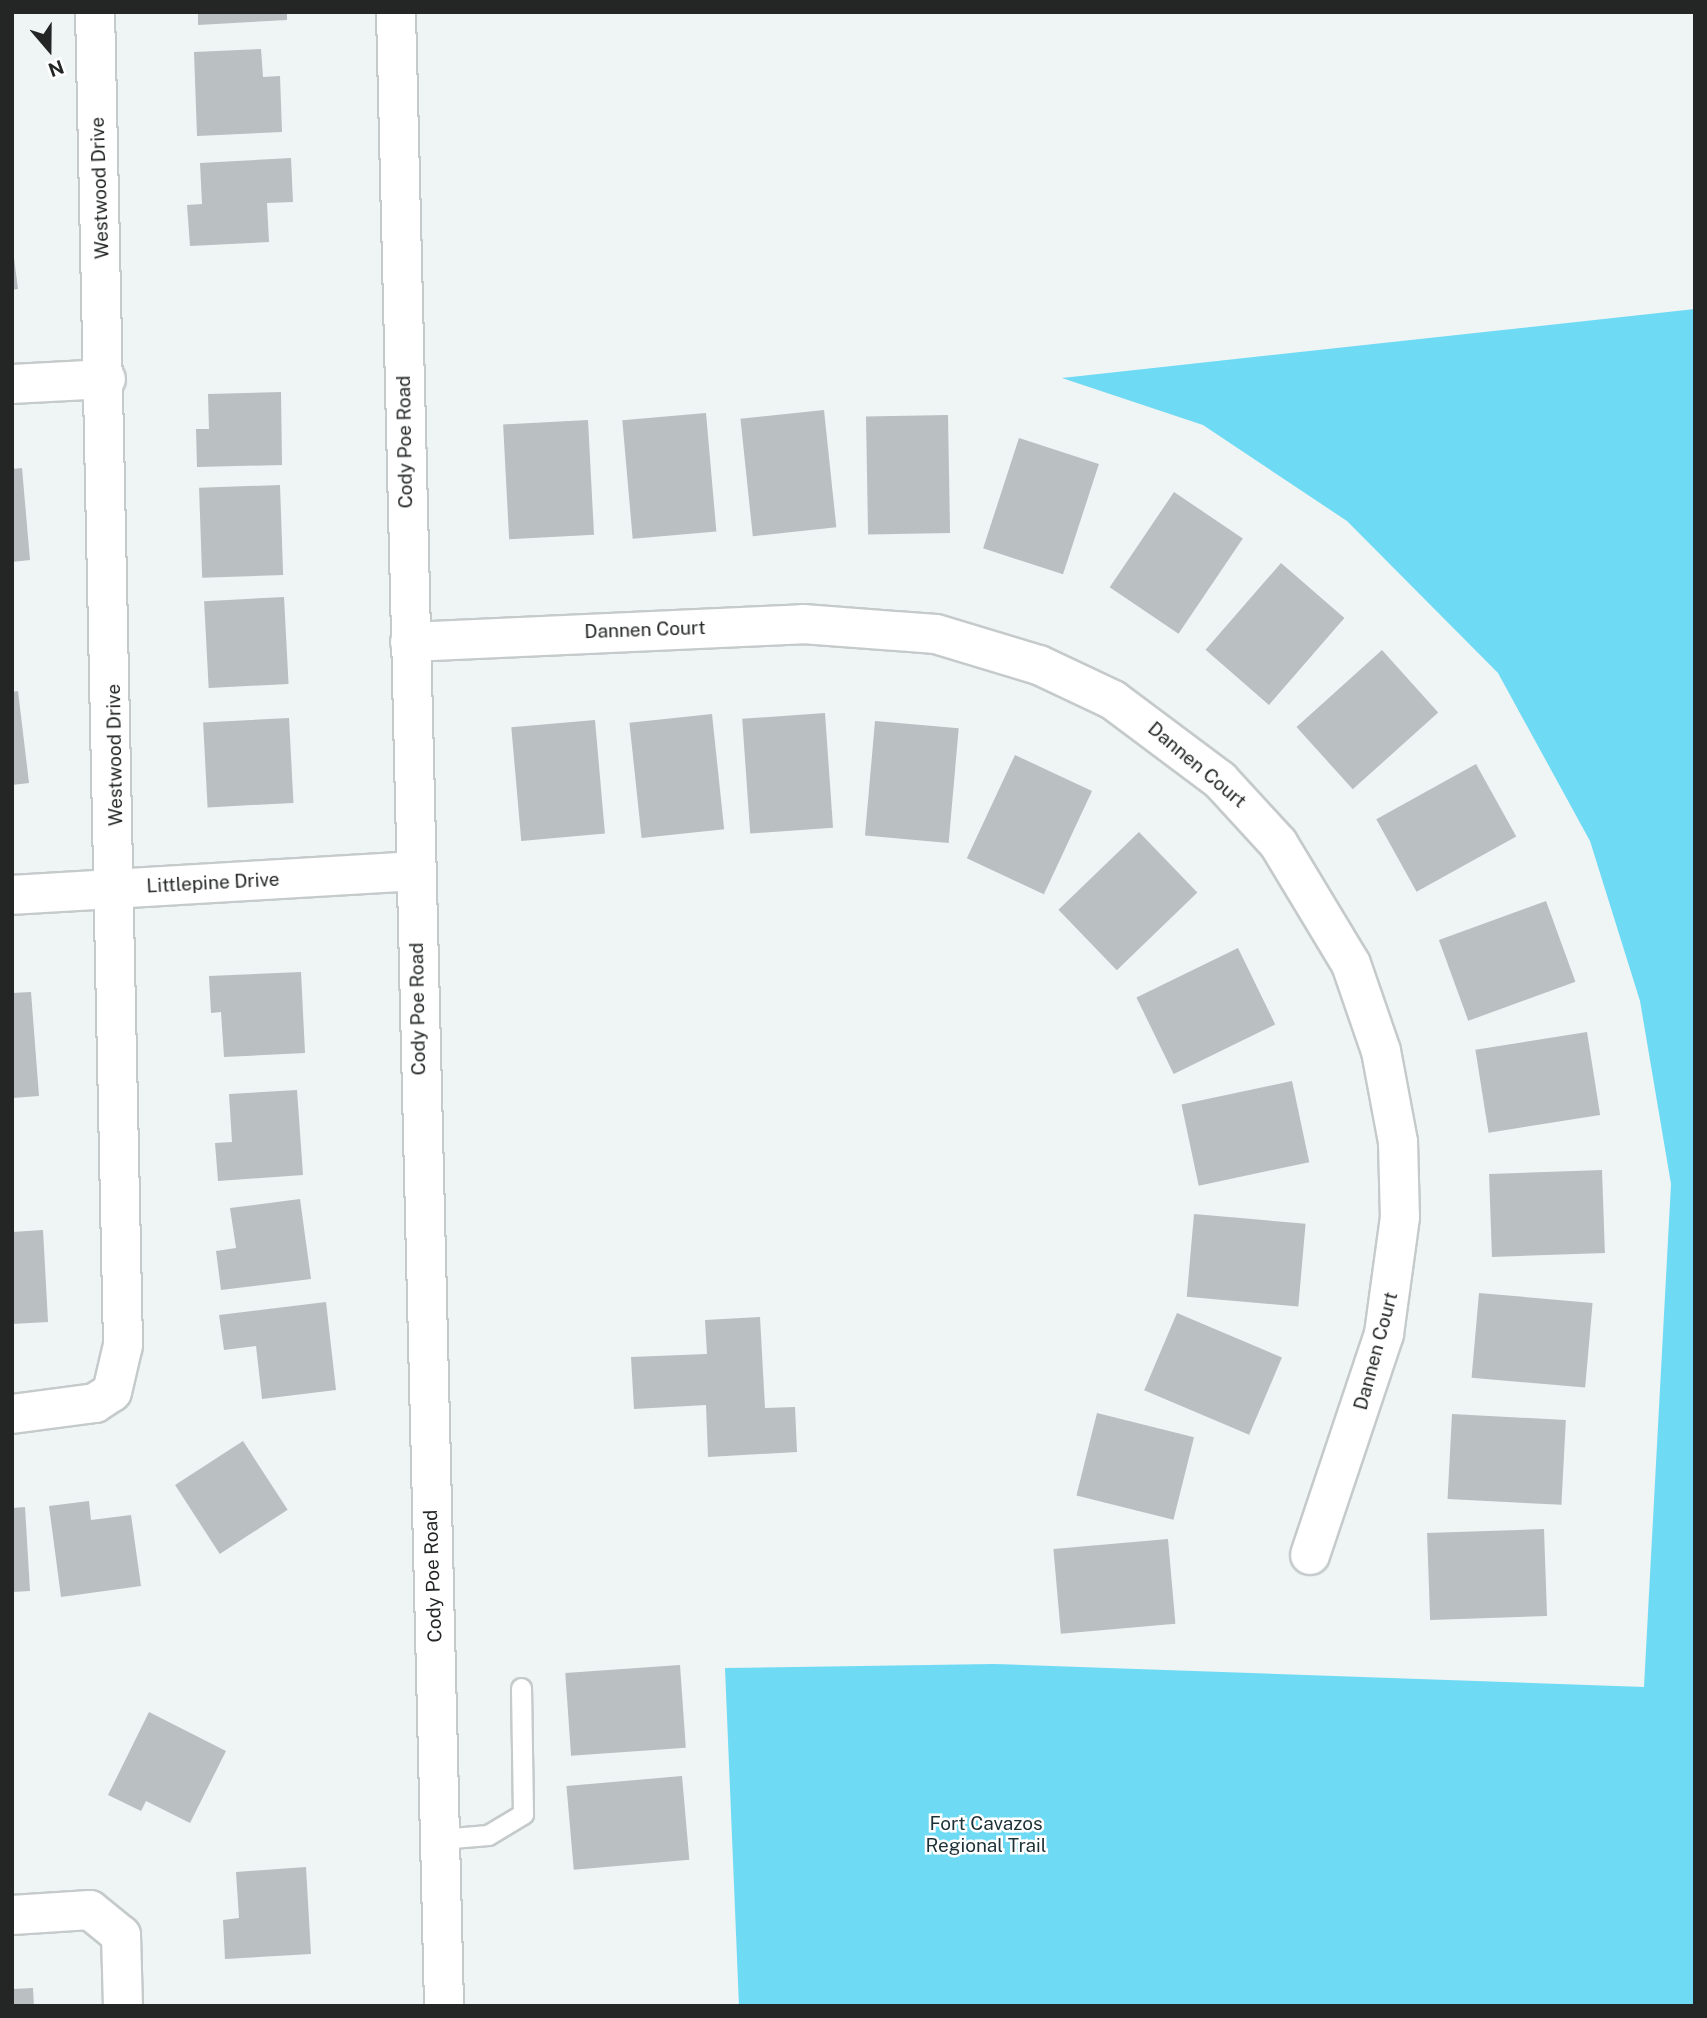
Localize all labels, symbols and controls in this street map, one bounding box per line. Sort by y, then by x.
north arrow [14,14,84,84]
text: N [45,56,67,82]
street label: Westwood Drive [86,117,114,259]
street label: Cody Poe Road [392,375,418,509]
street label: Dannen Court [584,616,706,644]
street label: Westwood Drive [102,684,128,826]
street label: Dannen Court [1143,717,1251,813]
street label: Littlepine Drive [146,868,280,898]
street label: Cody Poe Road [405,942,431,1076]
street label: Dannen Court [1349,1289,1403,1413]
street label: Cody Poe Road [419,1509,447,1643]
park label: Fort Cavazos Regional Trail [925,1813,1047,1857]

